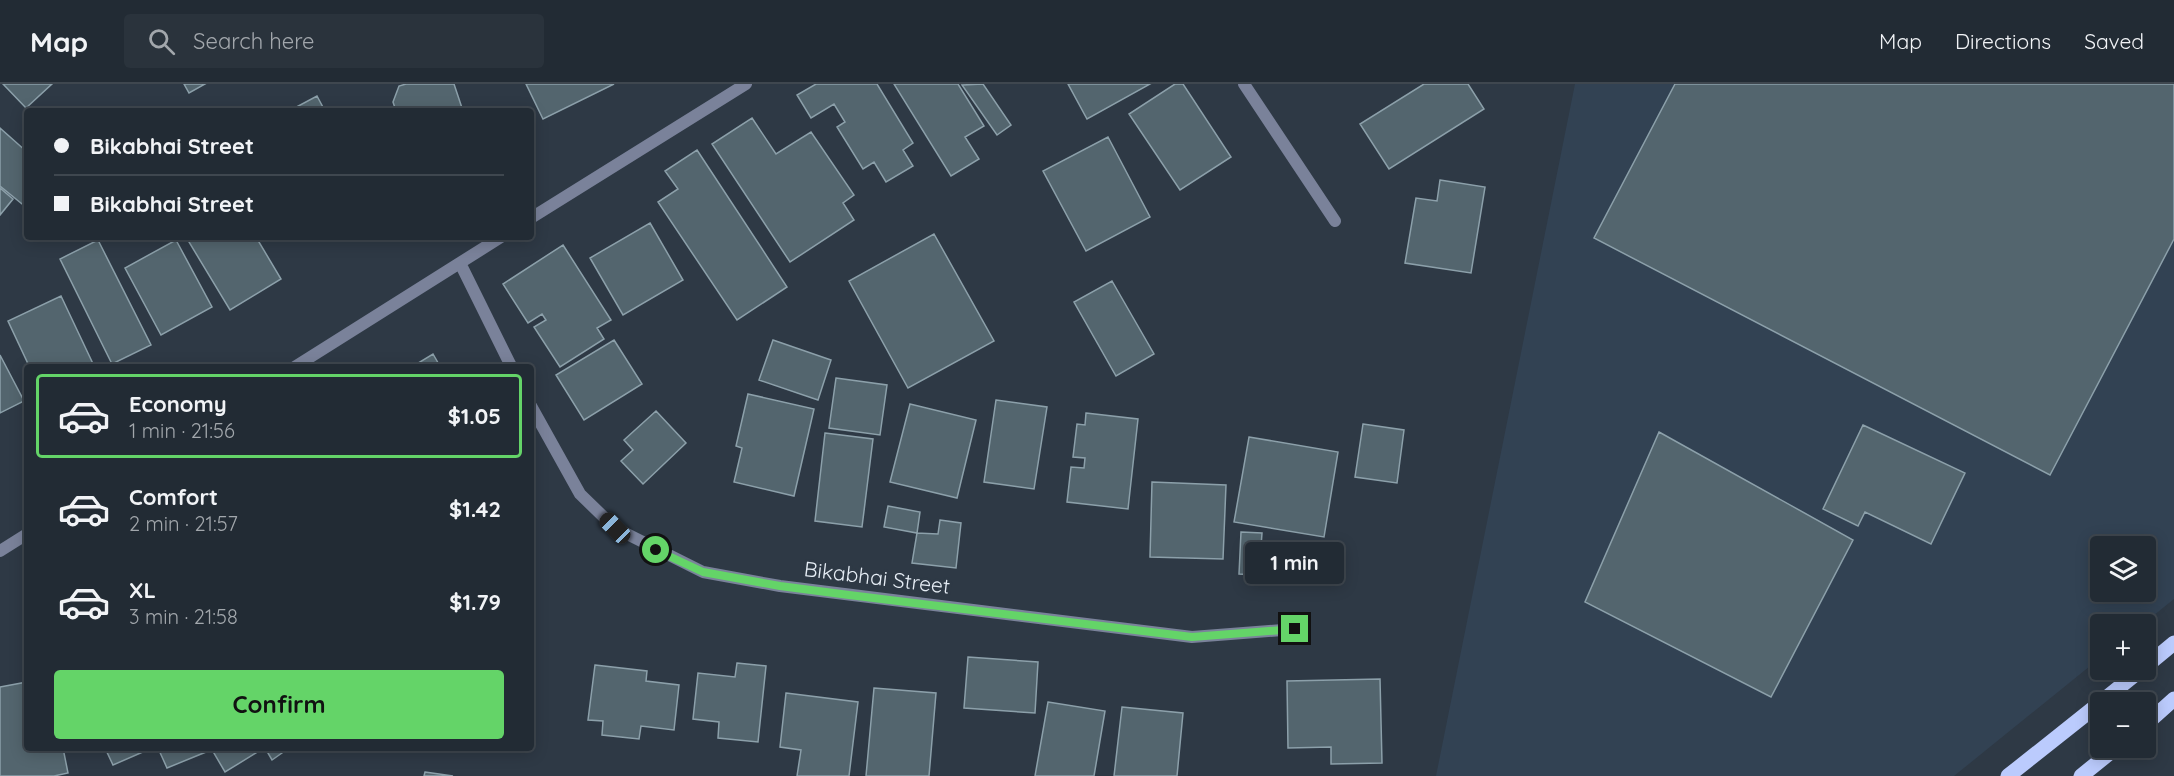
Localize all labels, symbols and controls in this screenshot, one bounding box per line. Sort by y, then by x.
search box [124,14,544,68]
text: Map [30,24,88,59]
icon: search [145,25,178,58]
text: Search here [193,27,315,55]
text: Map [1879,28,1922,54]
text: Directions [1955,28,2051,54]
text: Saved [2084,28,2144,54]
text: Bikabhai Street [90,132,254,160]
text: Bikabhai Street [90,190,254,218]
icon: car [57,389,111,443]
text: Economy [129,390,227,418]
text: $1.05 [448,402,501,430]
text: 1 min · 21:56 [129,418,235,443]
icon: car [57,482,111,536]
text: Comfort [129,483,218,511]
text: $1.42 [449,495,501,523]
car [596,509,634,547]
text: 2 min · 21:57 [129,511,238,536]
route start [642,536,669,563]
map controls [2090,536,2156,758]
button: layers [2090,536,2156,602]
callout: 1 min [1246,542,1344,584]
text: 1 min [1270,550,1319,575]
street label: Bikabhai Street [803,555,952,599]
icon: car [57,575,111,629]
text: XL [129,576,156,604]
text: $1.79 [449,588,501,616]
text: 3 min · 21:58 [129,604,238,629]
button: + [2090,614,2156,680]
route end [1281,615,1308,642]
button: Confirm [54,670,504,739]
button: − [2090,692,2156,758]

